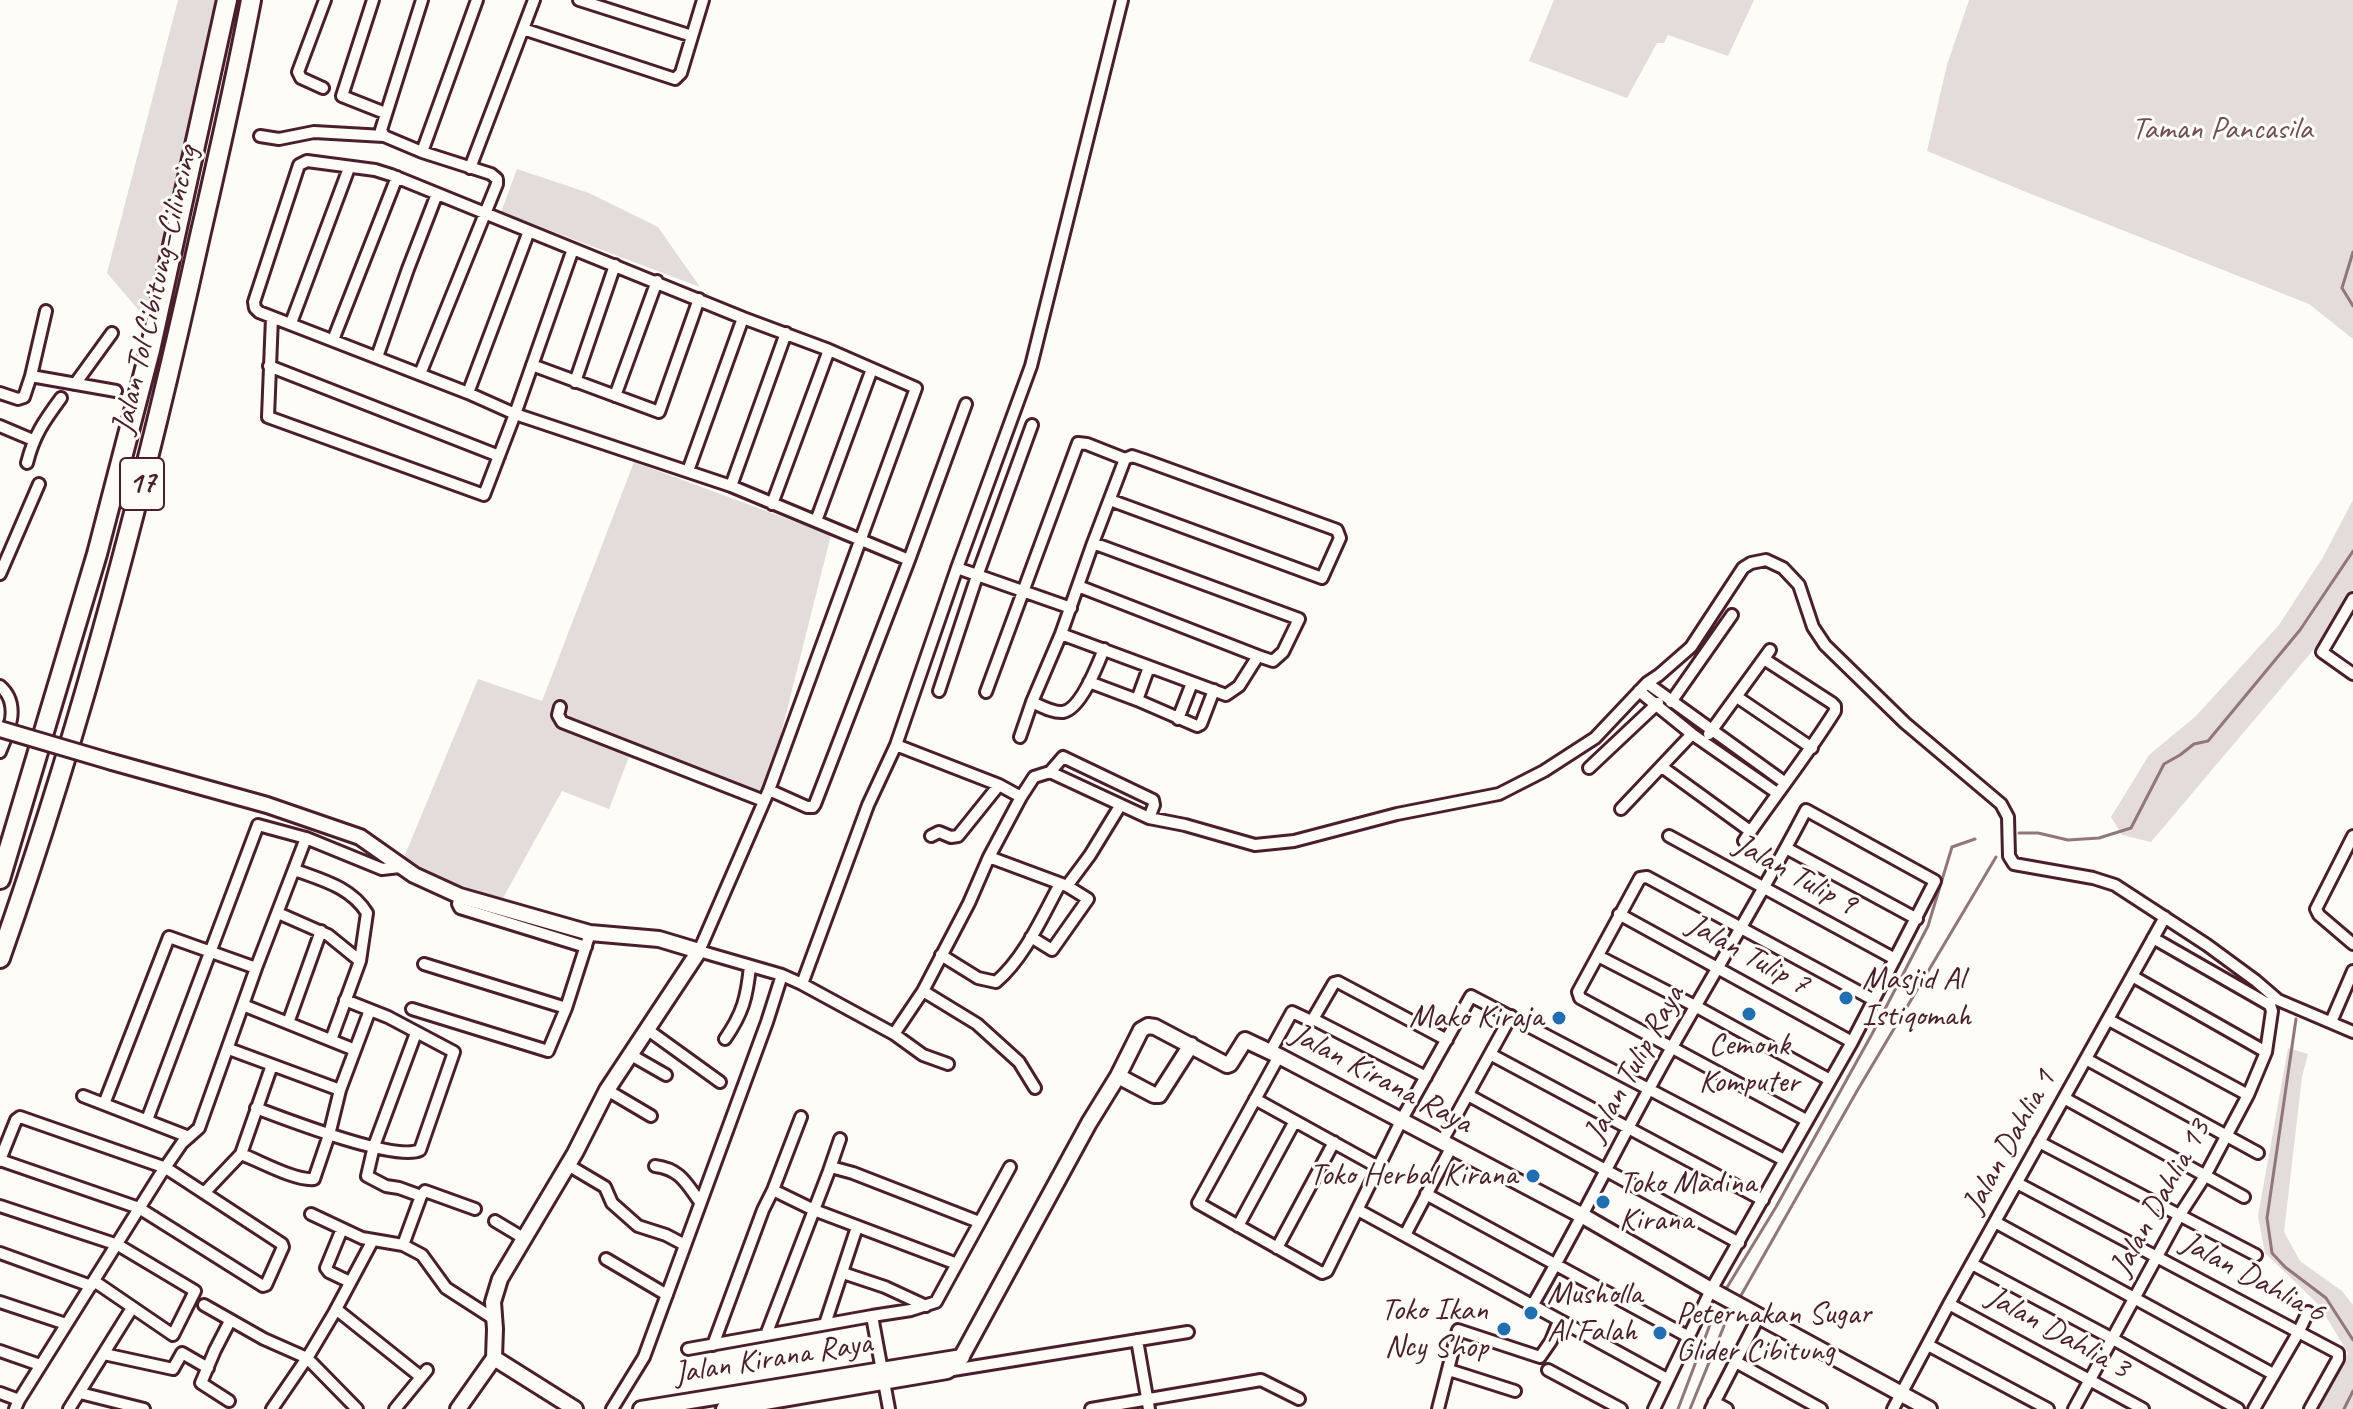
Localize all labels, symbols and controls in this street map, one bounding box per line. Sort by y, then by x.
park label: Taman Pancasila [2132,111,2312,149]
street label: Jalan Tol Cibitung–Cilincing [104,142,208,438]
road number: 17 [120,458,164,510]
street label: Jalan Tulip 9 [1727,826,1863,924]
street label: Jalan Tulip 7 [1680,906,1816,1004]
place label: Masjid Al Istiqomah [1862,961,1971,1036]
street label: Jalan Tulip Raya [1576,979,1694,1149]
marker: Masjid Al Istiqomah [1837,989,1855,1007]
place label: Mako Kiraja [1409,999,1543,1037]
marker: Cemonk Komputer [1740,1005,1758,1023]
marker: Mako Kiraja [1550,1009,1568,1027]
street label: Jalan Kirana Raya [1284,1015,1478,1143]
place label: Cemonk Komputer [1699,1027,1799,1102]
street label: Jalan Dahlia 1 [1955,1064,2065,1220]
street label: Jalan Dahlia 13 [2102,1113,2220,1283]
place label: Toko Herbal Kirana [1309,1157,1517,1195]
place label: Toko Madina Kirana [1619,1165,1756,1240]
marker: Toko Herbal Kirana [1524,1167,1542,1185]
marker: Toko Madina Kirana [1594,1193,1612,1211]
street label: Jalan Dahlia 6 [2174,1224,2332,1332]
place label: Musholla Al Falah [1547,1276,1642,1351]
street label: Jalan Dahlia 3 [1980,1278,2136,1388]
place label: Toko Ikan Ncy Shop [1381,1292,1488,1367]
place label: Peternakan Sugar Glider Cibitung [1676,1296,1871,1371]
marker: Musholla Al Falah [1522,1304,1540,1322]
marker: Toko Ikan Ncy Shop [1495,1320,1513,1338]
street label: Jalan Kirana Raya [671,1324,875,1394]
marker: Peternakan Sugar Glider Cibitung [1651,1324,1669,1342]

